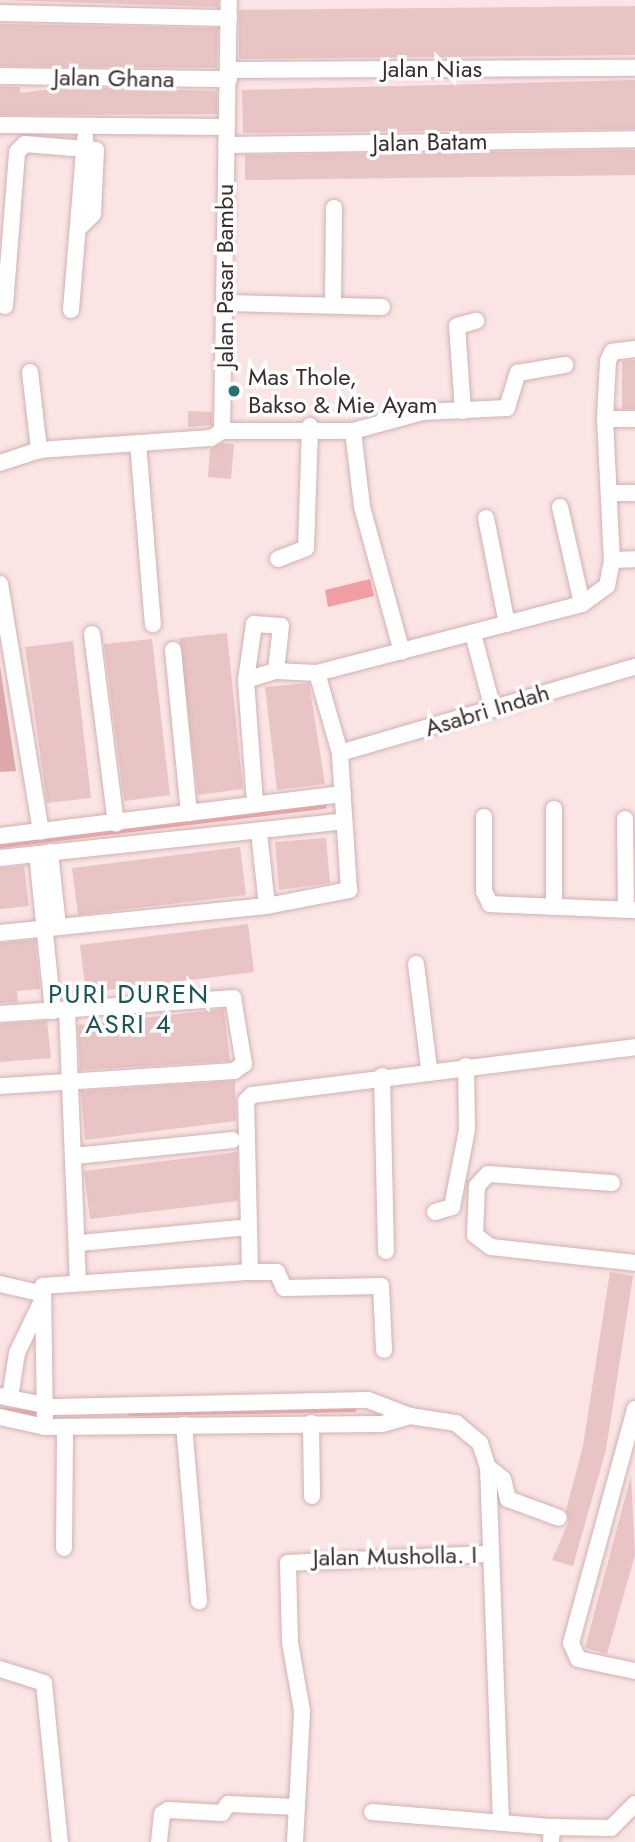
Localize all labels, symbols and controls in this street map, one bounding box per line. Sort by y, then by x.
street label: Jalan Nias [382,55,482,83]
street label: Jalan Ghana [53,63,175,93]
street label: Jalan Batam [372,127,488,157]
street label: Jalan Pasar Bambu [211,184,239,368]
place label: Mas Thole, Bakso & Mie Ayam [248,363,438,419]
marker: Mas Thole, Bakso & Mie Ayam [226,383,242,399]
street label: Asabri Indah [421,677,553,743]
district label: PURI DUREN ASRI 4 [49,979,209,1040]
street label: Jalan Musholla. I [313,1540,477,1572]

